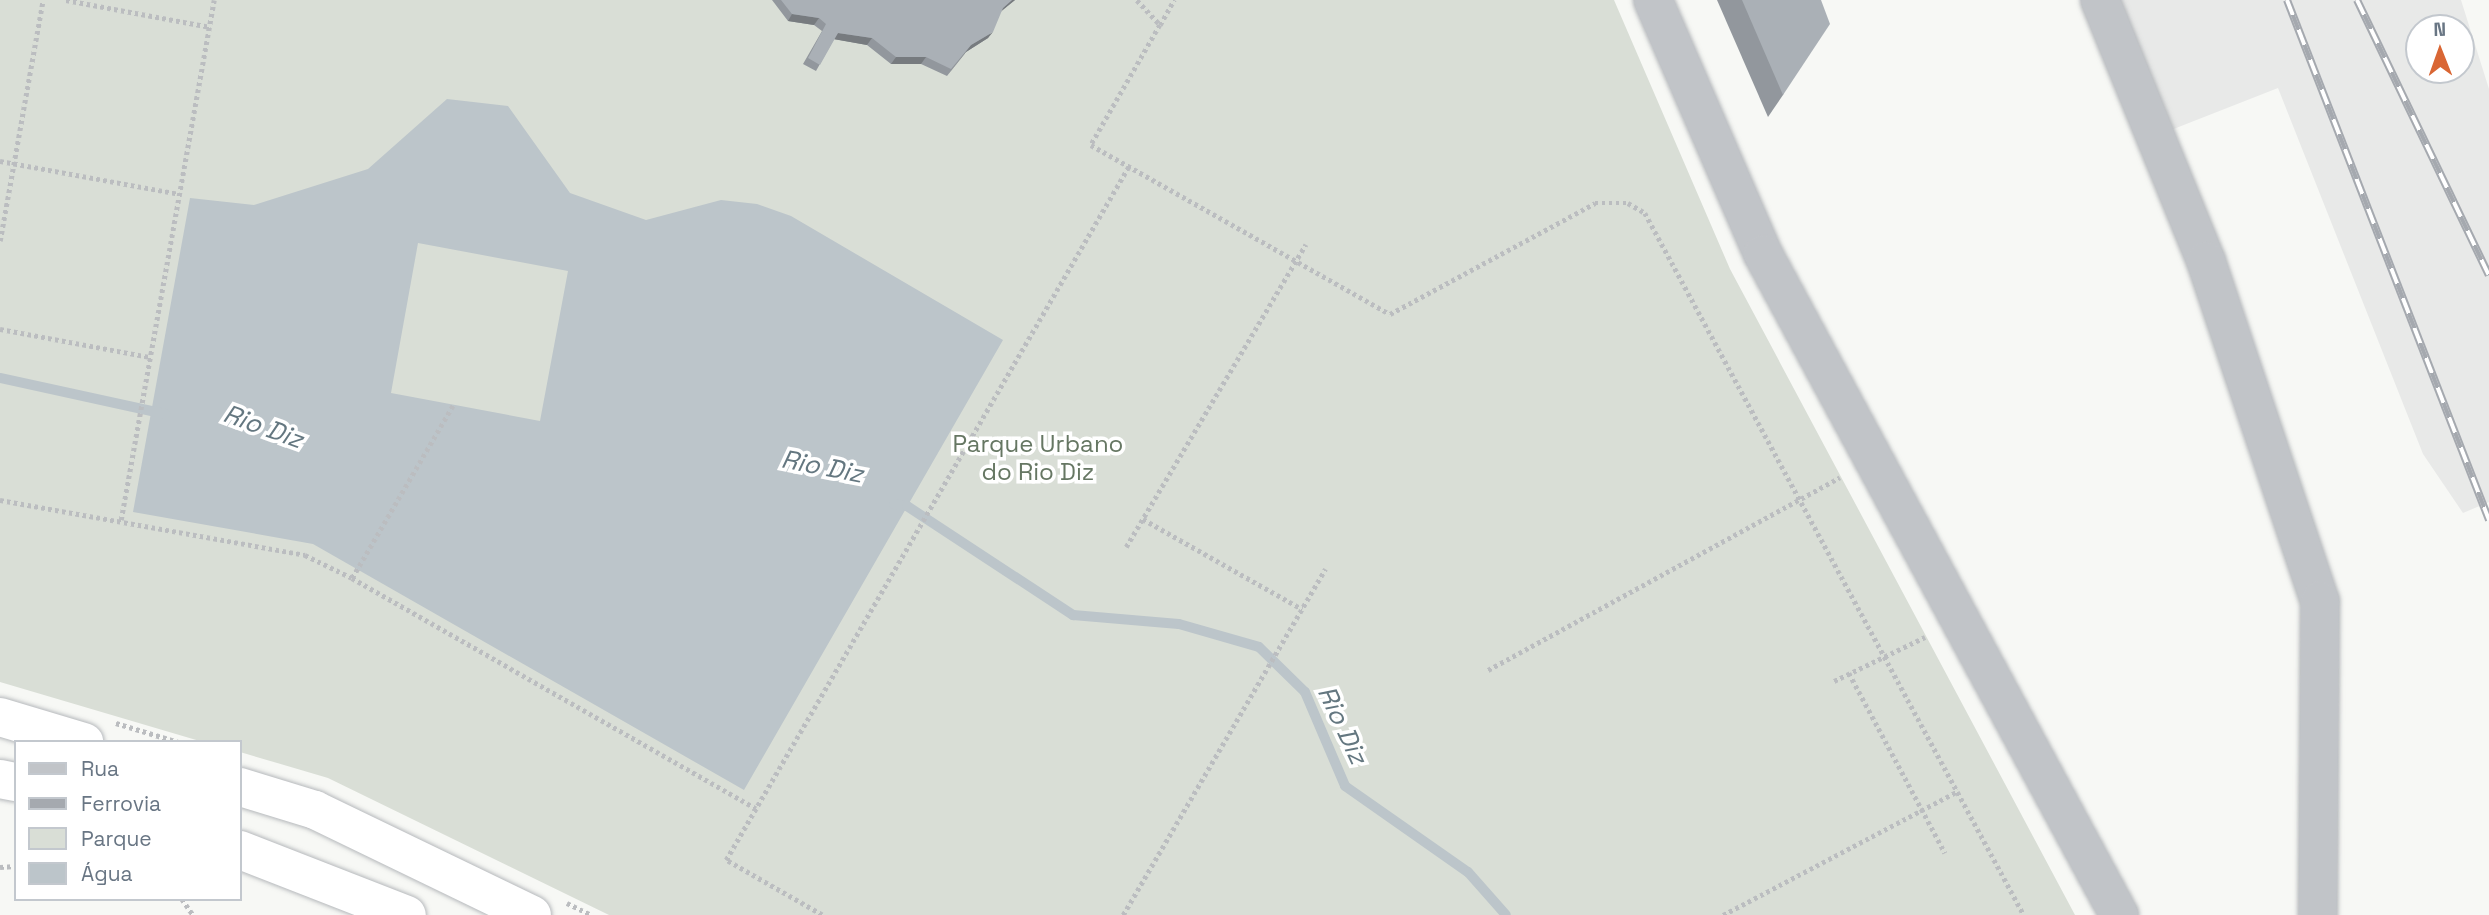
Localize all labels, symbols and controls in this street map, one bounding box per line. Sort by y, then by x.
north arrow [2405,14,2475,84]
text: N [2433,17,2446,42]
water label: Rio Diz [219,398,307,456]
park label: Parque Urbano do Rio Diz [953,430,1123,486]
water label: Rio Diz [778,444,866,490]
water label: Rio Diz [1310,681,1374,769]
legend [14,740,242,901]
text: Rua [81,755,119,782]
text: Ferrovia [81,790,161,817]
text: Parque [81,825,152,852]
text: Água [81,860,133,887]

